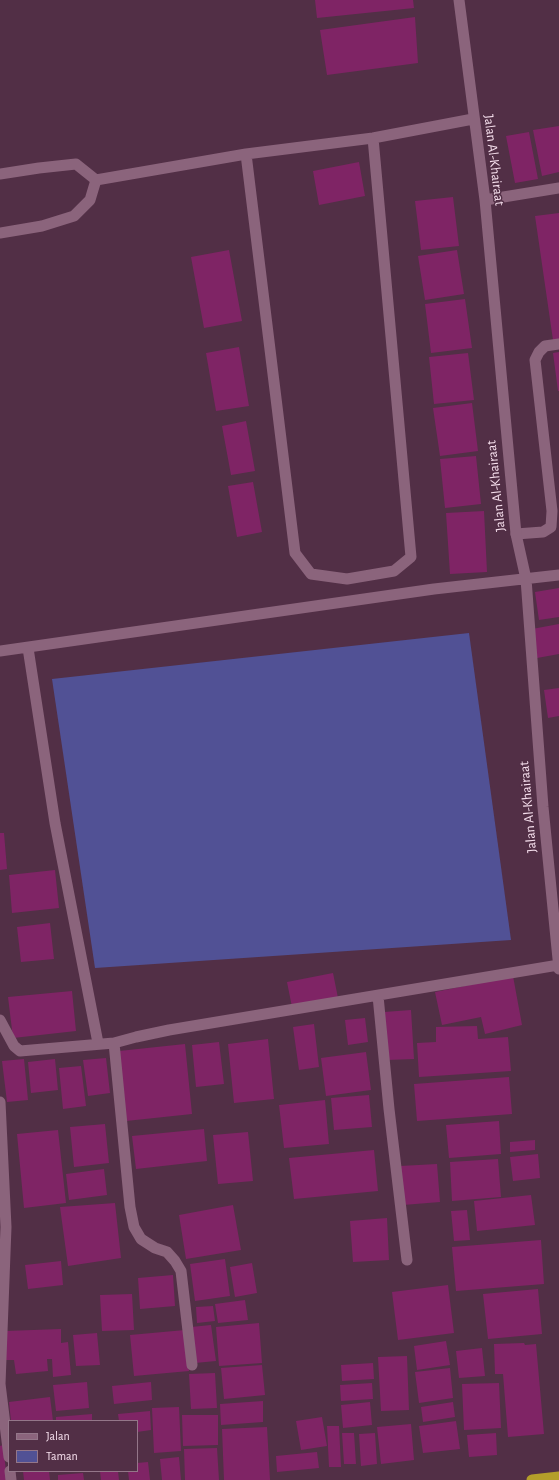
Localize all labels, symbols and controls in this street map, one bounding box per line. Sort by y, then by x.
street label: Jalan Al-Khairaat [480,113,508,207]
street label: Jalan Al-Khairaat [483,439,509,533]
street label: Jalan Al-Khairaat [516,761,540,853]
legend [8,1420,138,1472]
text: Jalan [46,1430,70,1442]
text: Taman [46,1450,78,1462]

